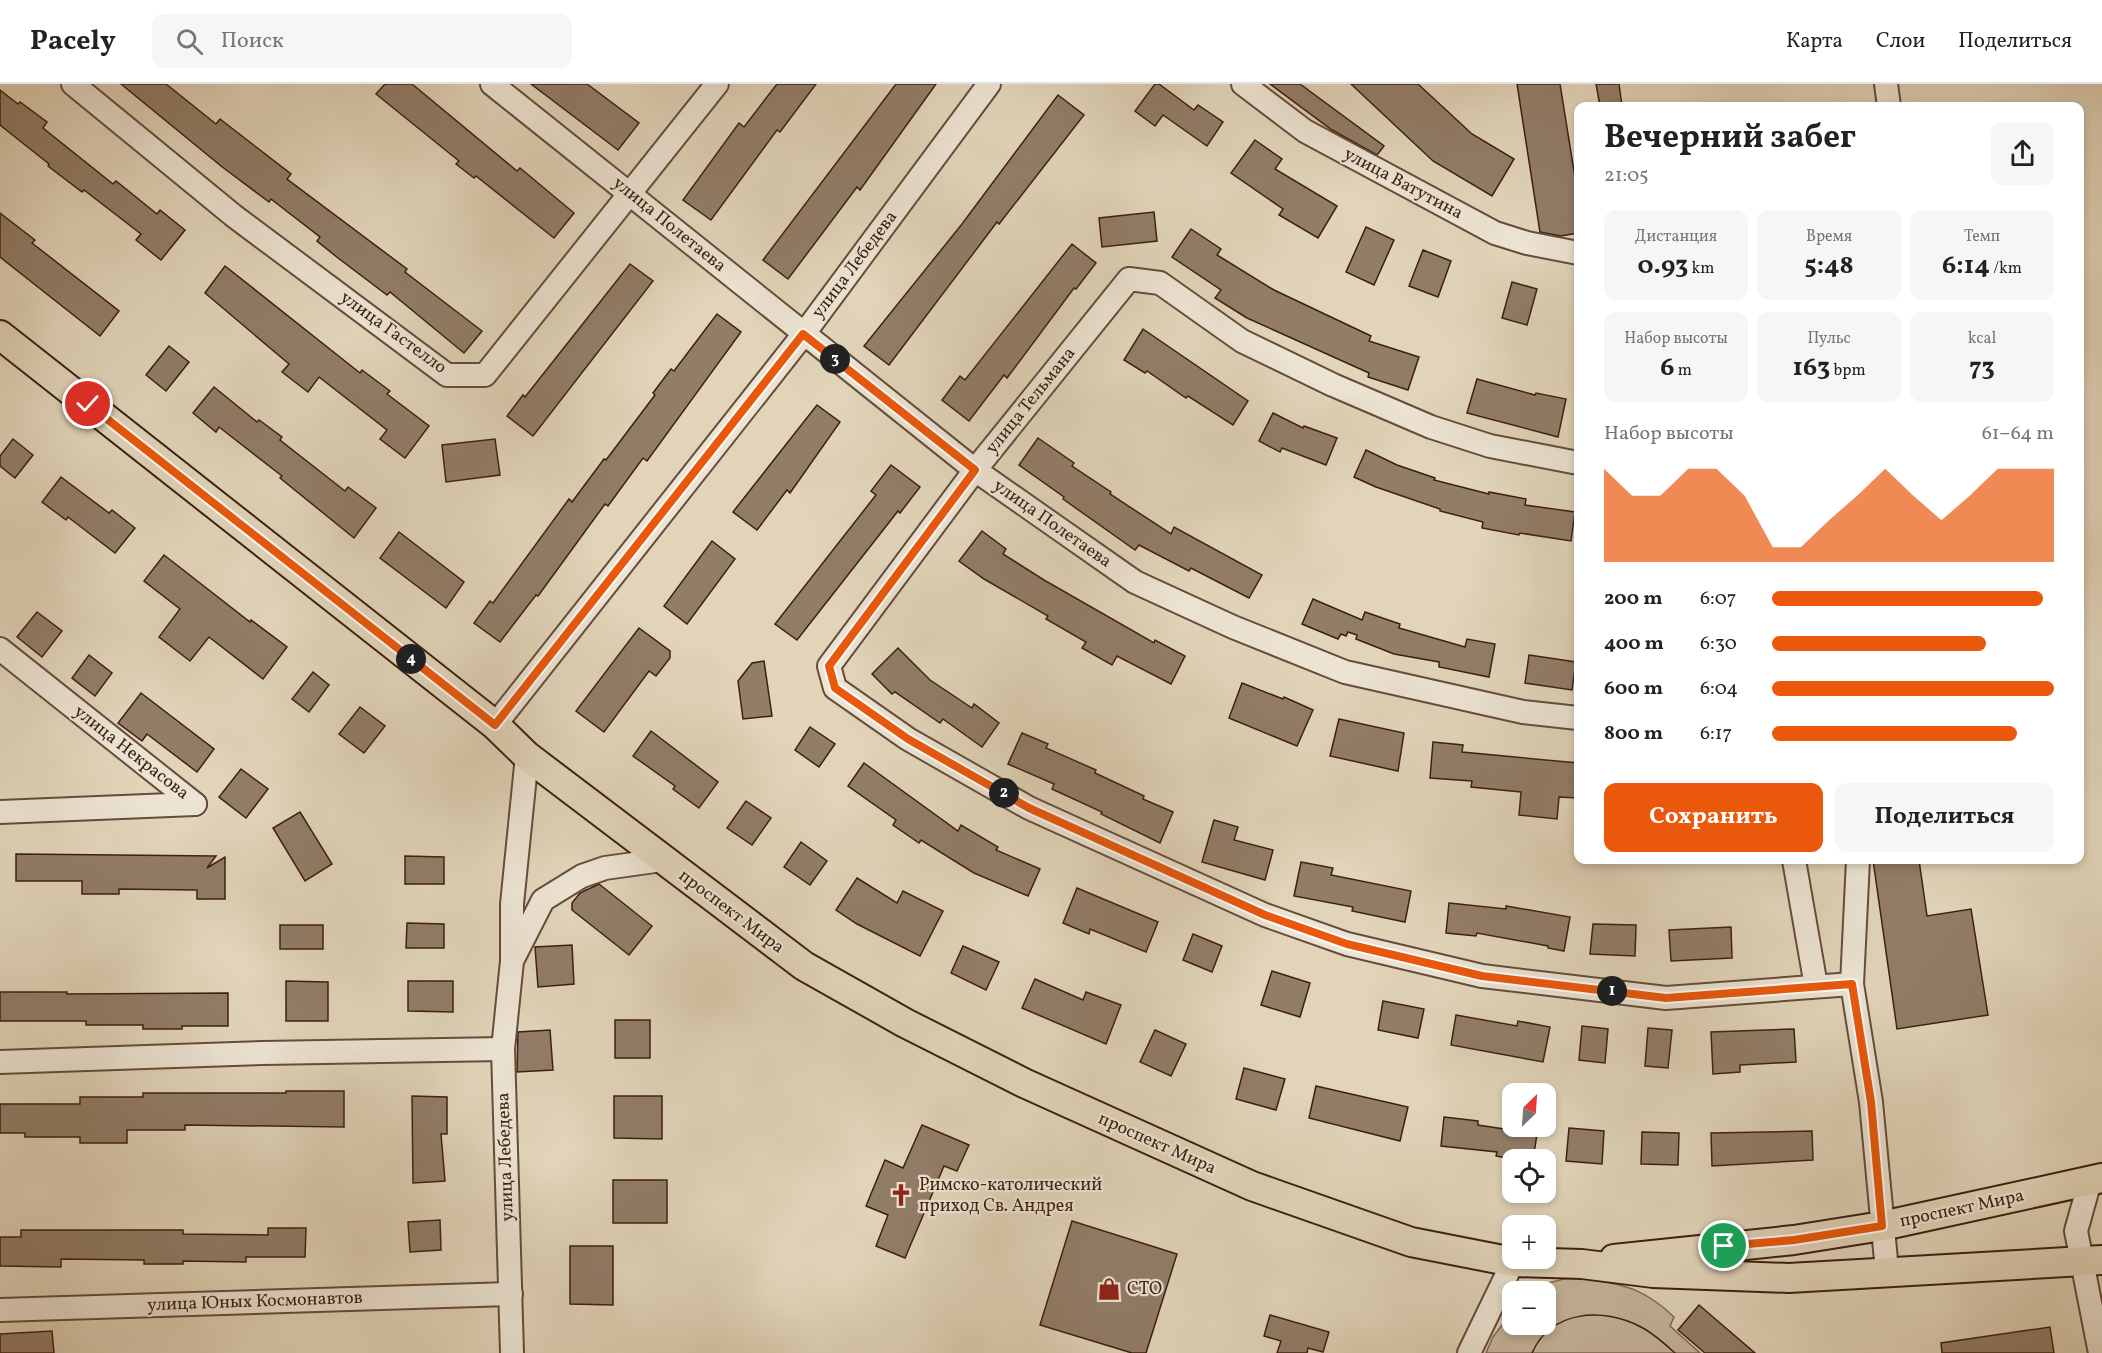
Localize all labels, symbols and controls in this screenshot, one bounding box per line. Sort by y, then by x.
search box [152,14,572,68]
text: Pacely [30,22,116,61]
icon: search [173,25,206,58]
text: Поиск [221,26,284,57]
text: Карта [1786,27,1843,56]
text: Слои [1876,27,1925,56]
text: Поделиться [1958,27,2072,56]
text: Вечерний забег [1604,116,1856,162]
button: share [1991,122,2054,185]
street label: улица Ватутина [1339,142,1467,226]
text: 21:05 [1604,162,1649,190]
street label: улица Полетаева [607,171,731,279]
street label: улица Лебедева [806,206,904,324]
text: Дистанция [1635,226,1717,248]
text: Время [1806,226,1852,248]
text: Темп [1964,226,2000,248]
text: 0.93 [1638,248,1688,284]
text: 5:48 [1804,248,1854,284]
text: 6:14 [1942,248,1990,284]
text: km [1688,258,1714,280]
text: /km [1990,258,2022,280]
street label: улица Гастелло [334,286,452,380]
text: Набор высоты [1624,328,1728,350]
text: Пульс [1807,328,1851,350]
text: kcal [1968,328,1996,350]
street label: улица Тельмана [980,342,1082,460]
pin: 3 [820,344,850,374]
text: 3 [831,348,839,370]
text: 6 [1660,350,1674,386]
text: 163 [1792,350,1830,386]
text: 73 [1969,350,1995,386]
text: m [1674,360,1692,382]
text: bpm [1830,360,1866,382]
pin [62,378,113,429]
icon: check [71,387,104,420]
text: Набор высоты [1604,420,1734,448]
text: 61–64 m [1982,420,2054,448]
street label: улица Полетаева [988,474,1116,574]
text: 200 m [1604,585,1662,613]
text: 6:07 [1700,585,1737,613]
text: 400 m [1604,630,1664,658]
text: 6:30 [1700,630,1737,658]
pin: 4 [396,644,426,674]
text: 4 [406,648,416,670]
text: 600 m [1604,675,1663,703]
text: 6:04 [1700,675,1738,703]
street label: улица Некрасова [68,700,194,806]
text: 800 m [1604,720,1663,748]
text: 6:17 [1700,720,1732,748]
pin: 2 [989,778,1019,808]
text: 2 [1000,782,1008,804]
button: Сохранить [1604,783,1823,852]
button: Поделиться [1835,783,2054,852]
street label: проспект Мира [673,864,789,960]
pin: 1 [1597,976,1627,1006]
text: 1 [1609,980,1615,1002]
north arrow [1502,1083,1556,1137]
map controls [1502,1083,1556,1335]
street label: улица Лебедева [491,1092,521,1222]
street label: проспект Мира [1094,1107,1220,1181]
button: locate [1502,1149,1556,1203]
place label: Римско-католический приход Св. Андрея [919,1173,1102,1219]
church icon: Римско-католический приход Св. Андрея [888,1182,914,1208]
street label: проспект Мира [1897,1184,2027,1234]
button: + [1502,1215,1556,1269]
pin [1698,1220,1749,1271]
icon: arrive [1707,1229,1740,1262]
shop icon: СТО [1096,1276,1122,1302]
place label: СТО [1127,1277,1162,1302]
button: − [1502,1281,1556,1335]
street label: улица Юных Космонавтов [147,1286,363,1318]

